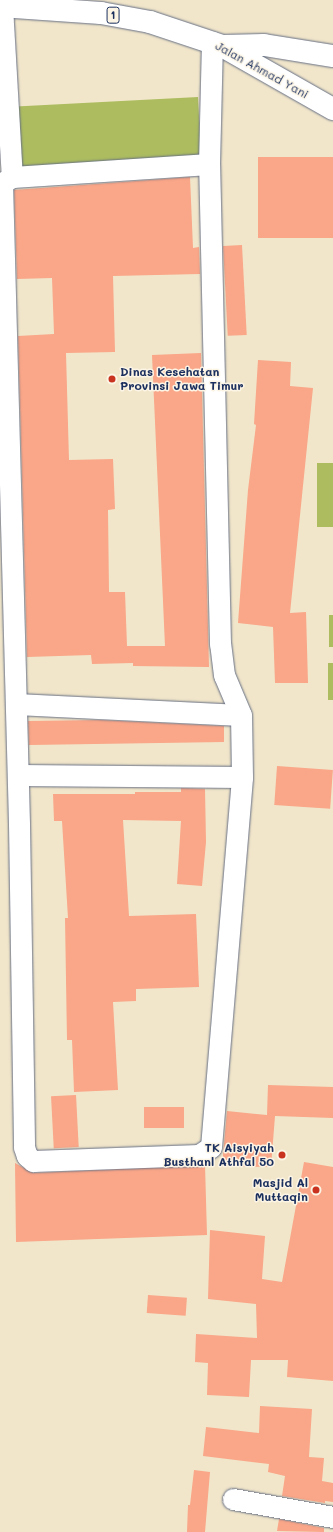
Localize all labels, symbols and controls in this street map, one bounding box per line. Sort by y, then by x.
road number: 1 [106,6,120,24]
street label: Jalan Ahmad Yani [213,38,311,102]
place label: Dinas Kesehatan Provinsi Jawa Timur [120,365,244,393]
marker: Dinas Kesehatan Provinsi Jawa Timur [107,374,117,384]
place label: TK Aisyiyah Busthanl Athfal 50 [163,1141,274,1169]
marker: TK Aisyiyah Busthanl Athfal 50 [277,1150,287,1160]
place label: Masjid Al Muttaqin [253,1176,308,1204]
marker: Masjid Al Muttaqin [311,1185,321,1195]

